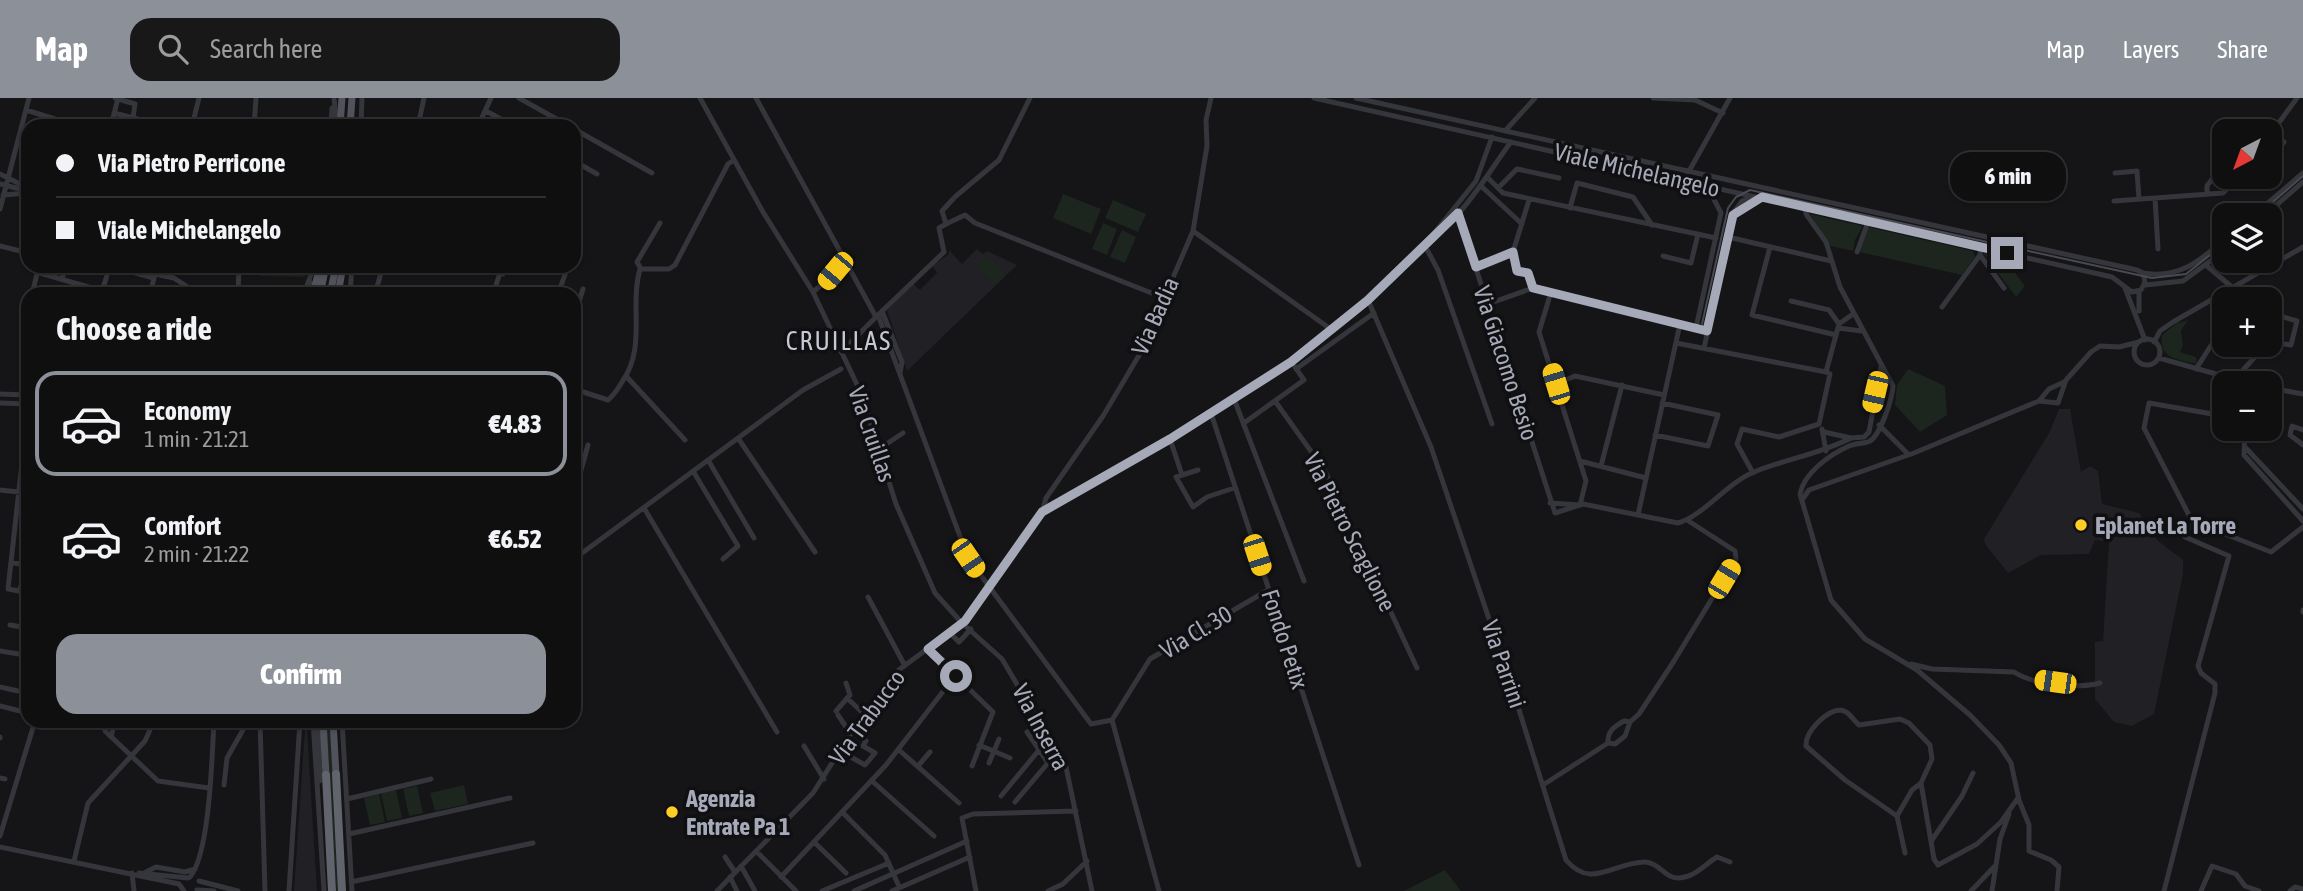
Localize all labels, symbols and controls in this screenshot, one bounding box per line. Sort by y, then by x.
search box [130,18,620,81]
text: Map [35,30,88,68]
icon: search [154,30,192,68]
text: Search here [210,34,322,64]
text: Map [2046,36,2085,63]
text: Layers [2123,36,2179,63]
text: Share [2217,36,2268,63]
north arrow [2212,119,2282,189]
map controls [2212,119,2282,441]
street label: Viale Michelangelo [1552,138,1722,202]
text: Via Pietro Perricone [98,148,285,178]
callout: 6 min [1949,152,2065,200]
text: 6 min [1985,163,2031,189]
button: layers [2212,203,2282,273]
text: Viale Michelangelo [98,215,281,245]
route end [1991,237,2023,269]
car [814,248,857,294]
street label: Via Badia [1126,273,1184,359]
street label: Via Giacomo Besio [1468,282,1544,444]
button: + [2212,287,2282,357]
text: Choose a ride [56,310,212,347]
district label: CRUILLAS [786,326,892,356]
car [1540,361,1573,407]
car [1861,369,1890,415]
button: − [2212,371,2282,441]
street label: Via Cruillas [843,383,901,485]
icon: car [60,392,123,455]
text: Economy [144,396,231,426]
text: €4.83 [489,409,542,439]
text: 1 min · 21:21 [144,426,250,452]
street label: Via Pietro Scaglione [1298,448,1402,616]
icon: car [60,507,123,570]
text: Comfort [144,511,221,541]
place label: Eplanet La Torre [2095,512,2236,539]
marker: Eplanet La Torre [2073,517,2089,533]
text: €6.52 [489,524,542,554]
car [1241,532,1274,578]
car [948,535,989,581]
text: 2 min · 21:22 [144,541,250,567]
car [1705,556,1744,602]
street label: Fondo Petix [1256,586,1314,692]
street label: Via Cl. 30 [1155,600,1237,664]
street label: Via Parrini [1476,617,1532,711]
button: Confirm [56,634,546,714]
route start [940,660,972,692]
street label: Via Trabucco [824,664,910,770]
car [2033,669,2078,695]
street label: Via Inserra [1007,679,1075,775]
place label: Agenzia Entrate Pa 1 [685,785,790,840]
marker: Agenzia Entrate Pa 1 [664,804,680,820]

